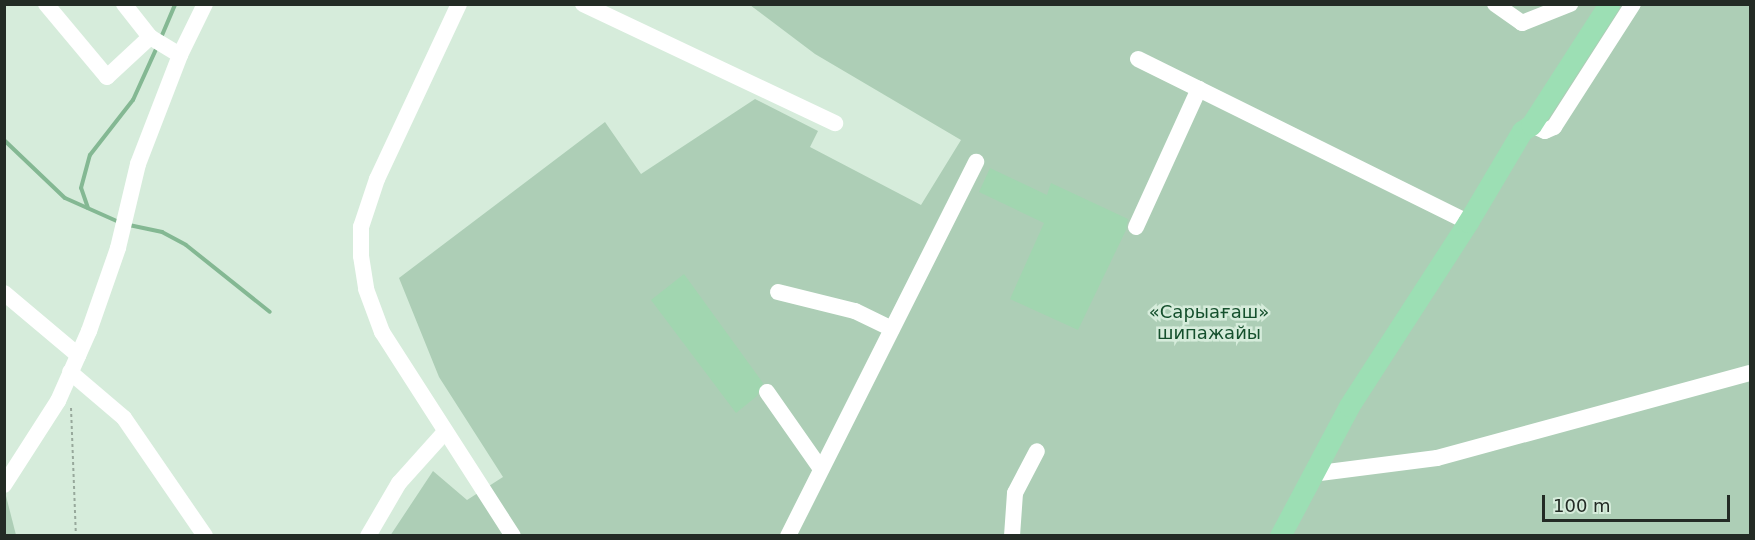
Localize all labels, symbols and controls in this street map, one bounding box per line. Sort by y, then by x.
park label: «Сарыағаш» шипажайы [1149,302,1269,344]
scale bar [1545,483,1732,521]
text: 100 m [1553,495,1611,516]

